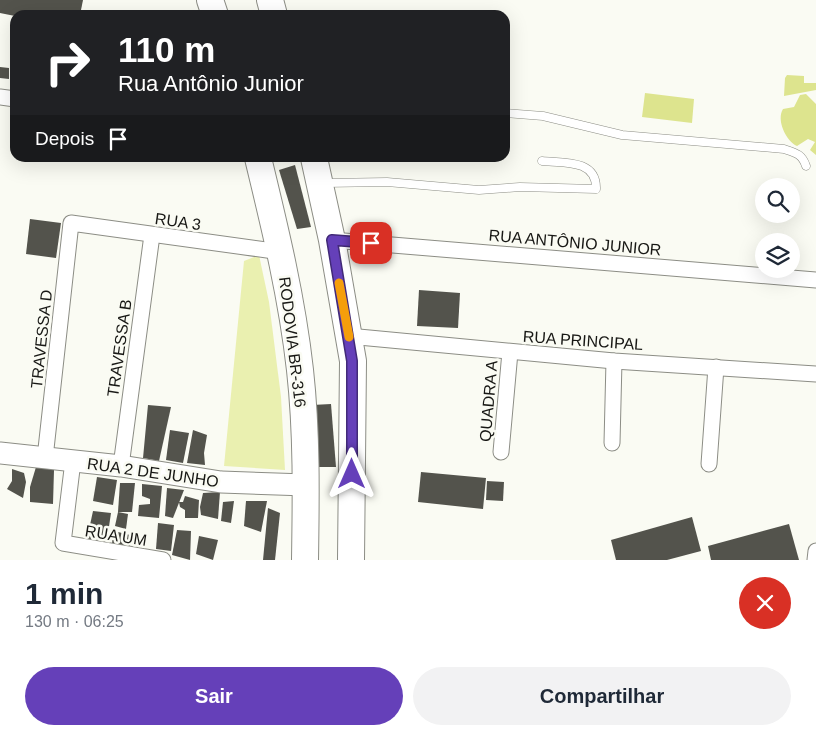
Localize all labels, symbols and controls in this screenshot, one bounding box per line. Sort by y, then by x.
icon: right [35,30,100,95]
text: 110 m [118,30,215,69]
text: Rua Antônio Junior [118,71,304,96]
icon: arrive [104,125,132,153]
text: Depois [35,128,94,149]
map controls [755,178,800,278]
button: search [755,178,800,223]
street label: RUA 3 [154,210,202,233]
pin [350,222,392,264]
street label: RUA ANTÔNIO JUNIOR [488,225,662,259]
icon: arrive [357,229,385,257]
button: layers [755,233,800,278]
street label: RODOVIA BR-316 [276,276,309,409]
street label: TRAVESSA D [28,289,55,389]
street label: TRAVESSA B [104,298,135,398]
street label: RUA PRINCIPAL [522,328,644,353]
street label: QUADRA A [476,359,501,443]
position arrow [325,447,377,499]
street label: RUA 2 DE JUNHO [86,455,220,490]
street label: RUA UM [84,522,148,549]
text: 1 min [25,577,103,610]
button: close [739,577,791,629]
text: 130 m · 06:25 [25,613,124,630]
button: Sair [25,667,403,725]
button: Compartilhar [413,667,791,725]

